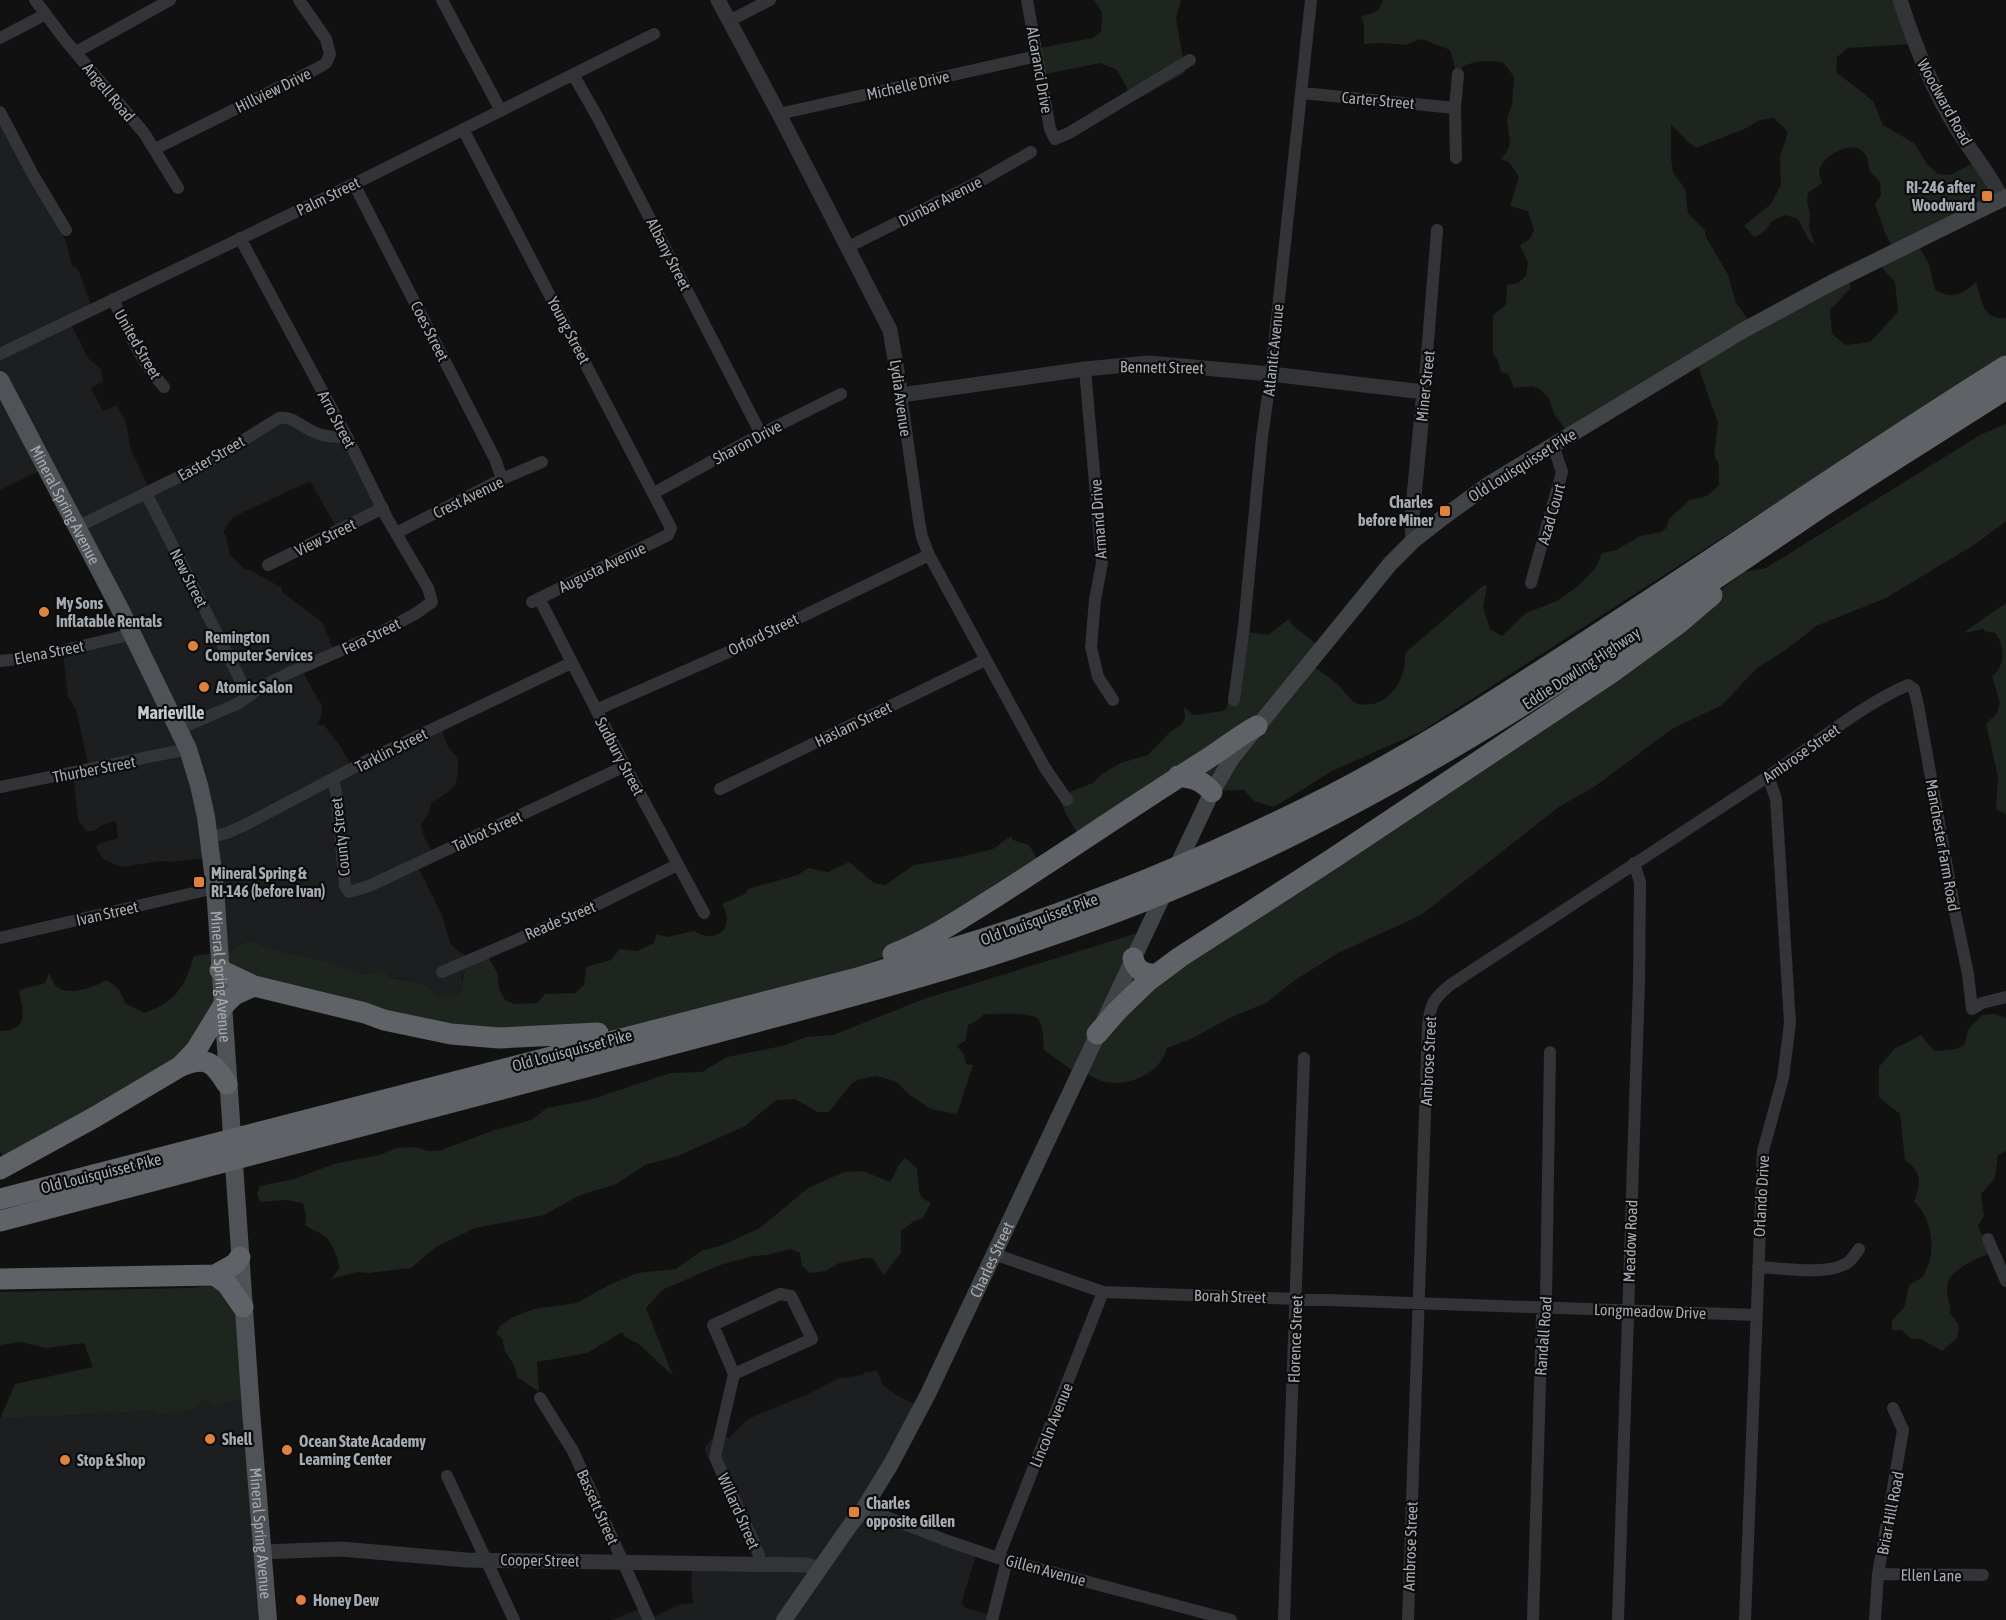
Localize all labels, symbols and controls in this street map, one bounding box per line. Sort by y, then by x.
street label: Alcaranci Drive [1024,25,1056,115]
street label: Woodward Road [1914,56,1976,148]
street label: Angell Road [79,59,139,125]
street label: Hillview Drive [232,64,314,116]
street label: Michelle Drive [865,67,951,103]
street label: Carter Street [1341,88,1415,112]
street label: Dunbar Avenue [896,172,984,230]
street label: Palm Street [293,173,363,219]
place label: RI-246 after Woodward [1906,178,1975,214]
marker: RI-246 after Woodward [1980,189,1994,203]
street label: Albany Street [642,215,695,294]
street label: Young Street [543,293,594,367]
street label: Coes Street [407,298,453,364]
street label: Atlantic Avenue [1259,303,1287,397]
street label: United Street [111,306,165,382]
street label: Miner Street [1412,349,1438,422]
street label: Bennett Street [1120,357,1205,377]
street label: Lydia Avenue [886,358,915,438]
street label: Arro Street [314,387,360,451]
street label: Sharon Drive [710,416,784,468]
street label: Old Louisquisset Pike [1465,425,1580,506]
street label: Easter Street [175,432,248,484]
street label: Mineral Spring Avenue [27,442,104,567]
street label: Crest Avenue [430,472,506,522]
street label: Armand Drive [1086,478,1110,560]
street label: Azad Court [1534,481,1568,546]
place label: Charles before Miner [1358,493,1433,529]
marker: Charles before Miner [1438,504,1452,518]
street label: View Street [292,514,359,559]
street label: Augusta Avenue [556,538,649,597]
street label: New Street [167,546,212,611]
place label: My Sons Inflatable Rentals [56,594,162,630]
marker: My Sons Inflatable Rentals [37,605,51,619]
street label: Orford Street [725,609,801,659]
street label: Fera Street [339,614,403,658]
street label: Eddie Dowling Highway [1519,623,1644,714]
place label: Remington Computer Services [205,628,313,664]
street label: Elena Street [13,636,86,668]
marker: Remington Computer Services [186,639,200,653]
place label: Atomic Salon [215,678,293,696]
marker: Atomic Salon [197,680,211,694]
street label: Haslam Street [812,698,895,750]
district label: Marieville [138,702,204,723]
street label: Sudbury Street [591,714,648,799]
street label: Ambrose Street [1759,720,1843,786]
street label: Tarklin Street [352,724,430,776]
street label: Thurber Street [51,752,137,786]
street label: Manchester Farm Road [1923,778,1963,912]
street label: County Street [327,796,354,877]
street label: Talbot Street [449,807,525,855]
place label: Mineral Spring & RI-146 (before Ivan) [211,864,326,900]
marker: Mineral Spring & RI-146 (before Ivan) [192,875,206,889]
street label: Old Louisquisset Pike [978,889,1100,950]
street label: Ivan Street [74,897,140,929]
street label: Reade Street [522,897,598,943]
street label: Mineral Spring Avenue [208,910,235,1043]
street label: Ambrose Street [1417,1016,1439,1106]
street label: Old Louisquisset Pike [510,1025,634,1076]
street label: Old Louisquisset Pike [39,1149,163,1198]
street label: Orlando Drive [1750,1155,1772,1237]
street label: Meadow Road [1620,1199,1640,1283]
street label: Charles Street [966,1219,1017,1300]
street label: Borah Street [1194,1286,1267,1306]
street label: Florence Street [1284,1294,1306,1383]
street label: Randall Road [1531,1296,1555,1376]
street label: Longmeadow Drive [1594,1300,1706,1323]
street label: Lincoln Avenue [1026,1380,1076,1470]
place label: Shell [222,1430,253,1448]
marker: Shell [203,1432,217,1446]
place label: Ocean State Academy Learning Center [299,1432,426,1468]
marker: Ocean State Academy Learning Center [280,1443,294,1457]
place label: Stop & Shop [77,1451,146,1469]
marker: Stop & Shop [58,1453,72,1467]
street label: Mineral Spring Avenue [247,1467,275,1600]
street label: Bassett Street [573,1467,623,1548]
street label: Willard Street [714,1470,764,1552]
street label: Briar Hill Road [1873,1470,1907,1556]
place label: Charles opposite Gillen [866,1494,955,1530]
street label: Ambrose Street [1399,1501,1421,1591]
marker: Charles opposite Gillen [847,1505,861,1519]
street label: Cooper Street [500,1550,580,1571]
street label: Gillen Avenue [1004,1551,1088,1589]
street label: Ellen Lane [1900,1565,1962,1585]
place label: Honey Dew [313,1591,380,1609]
marker: Honey Dew [294,1593,308,1607]

